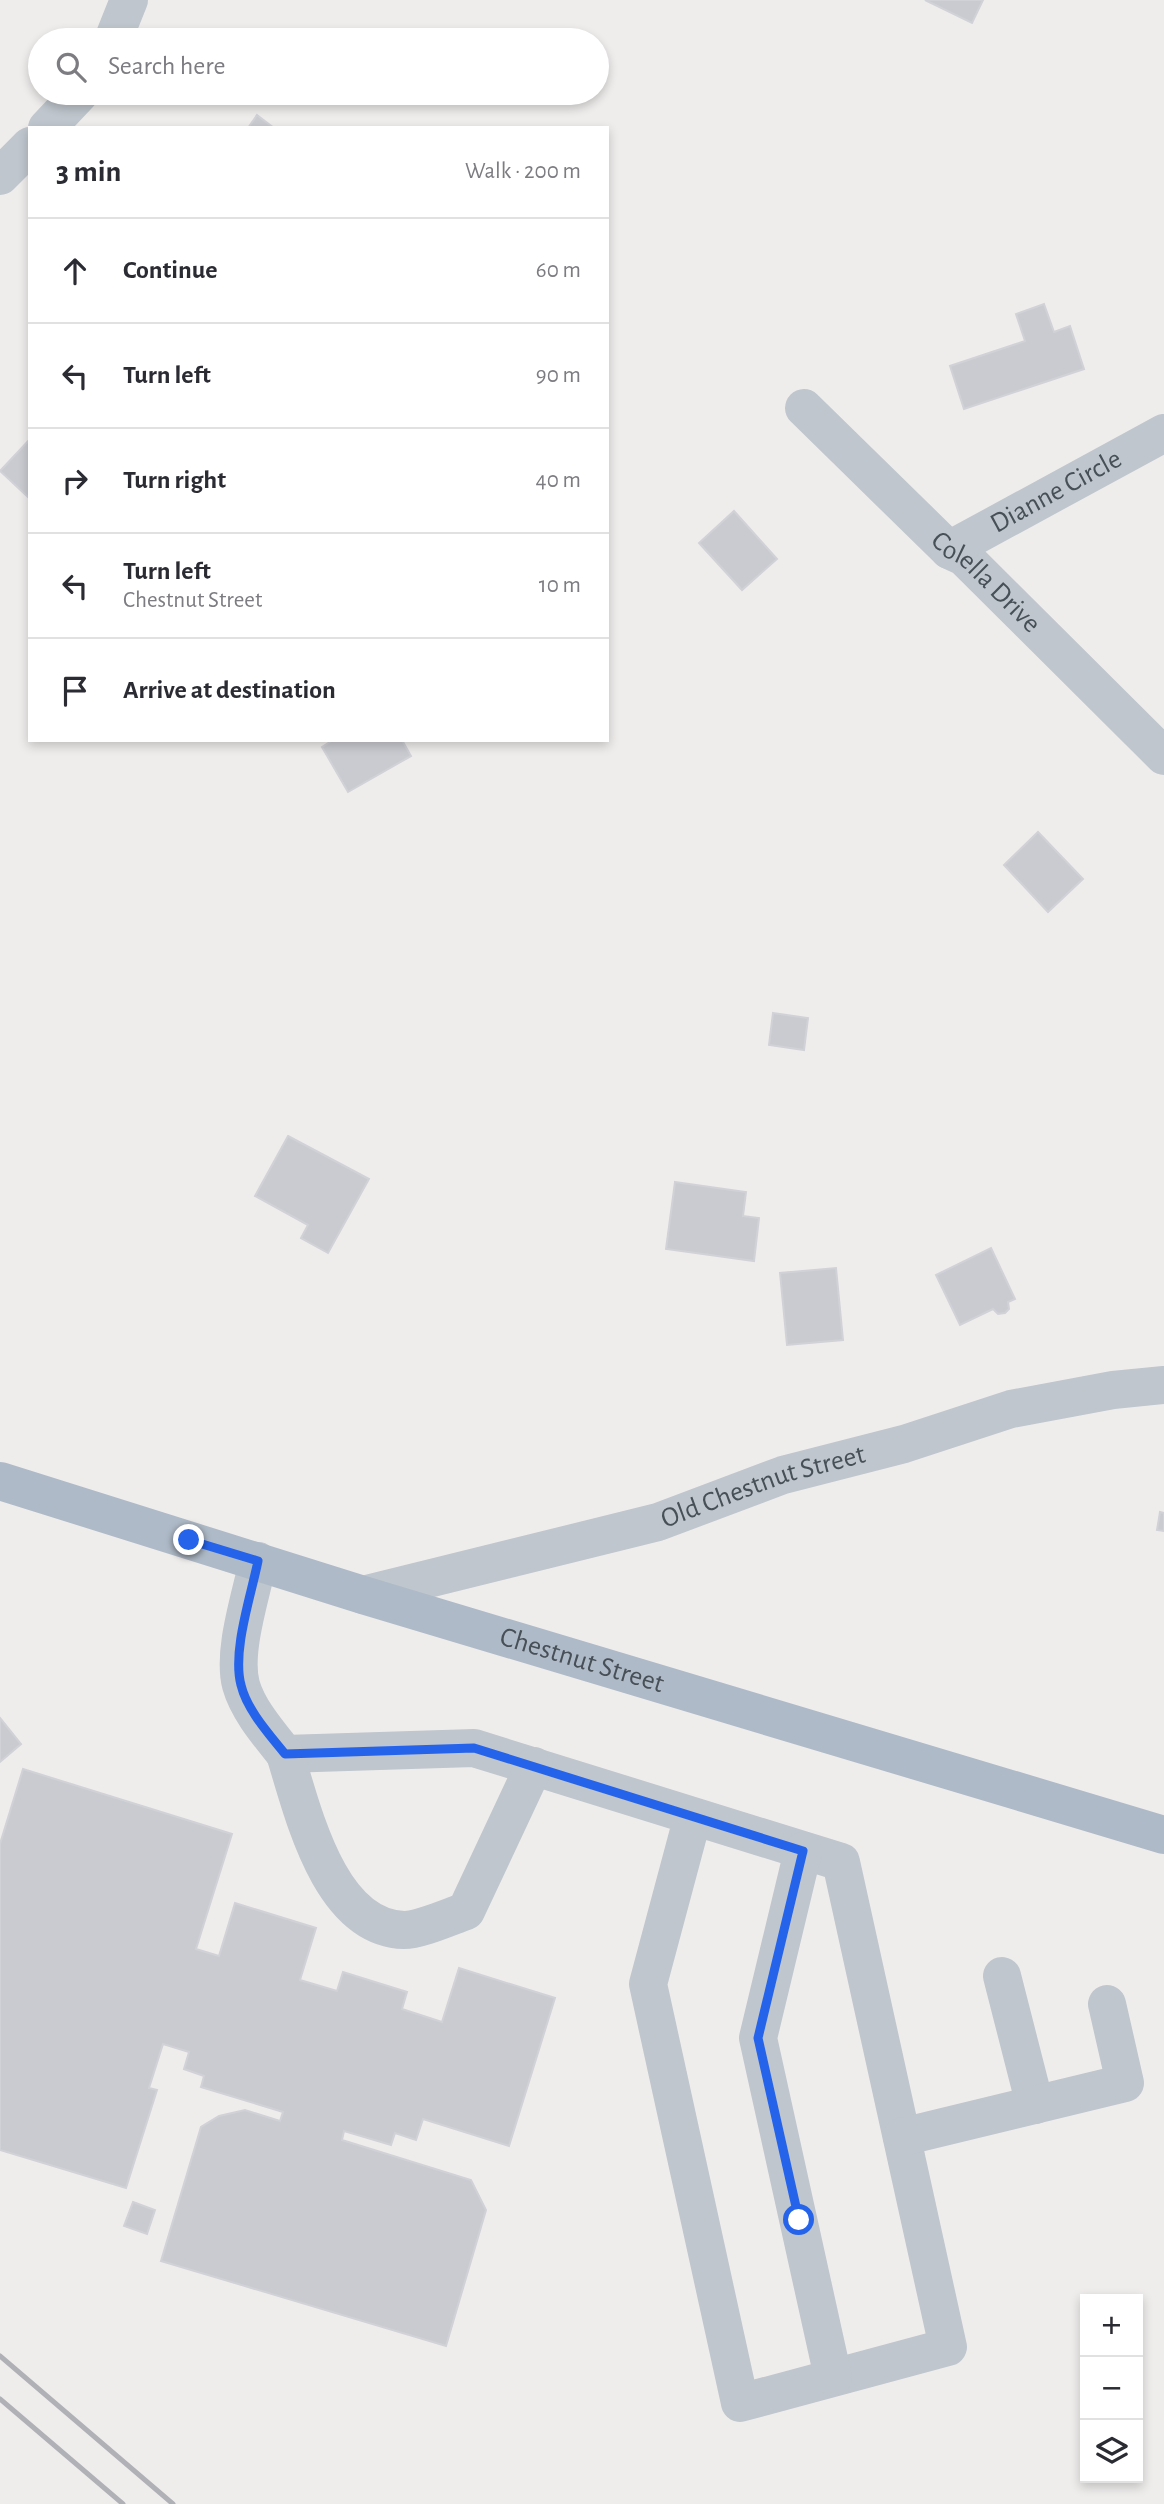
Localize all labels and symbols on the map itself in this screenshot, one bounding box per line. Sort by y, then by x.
street label: Dianne Circle [986,445,1126,539]
street label: Colella Drive [925,526,1046,638]
street label: Old Chestnut Street [657,1441,868,1534]
route end [173,1524,204,1555]
street label: Chestnut Street [497,1623,667,1698]
route start [783,2204,814,2235]

